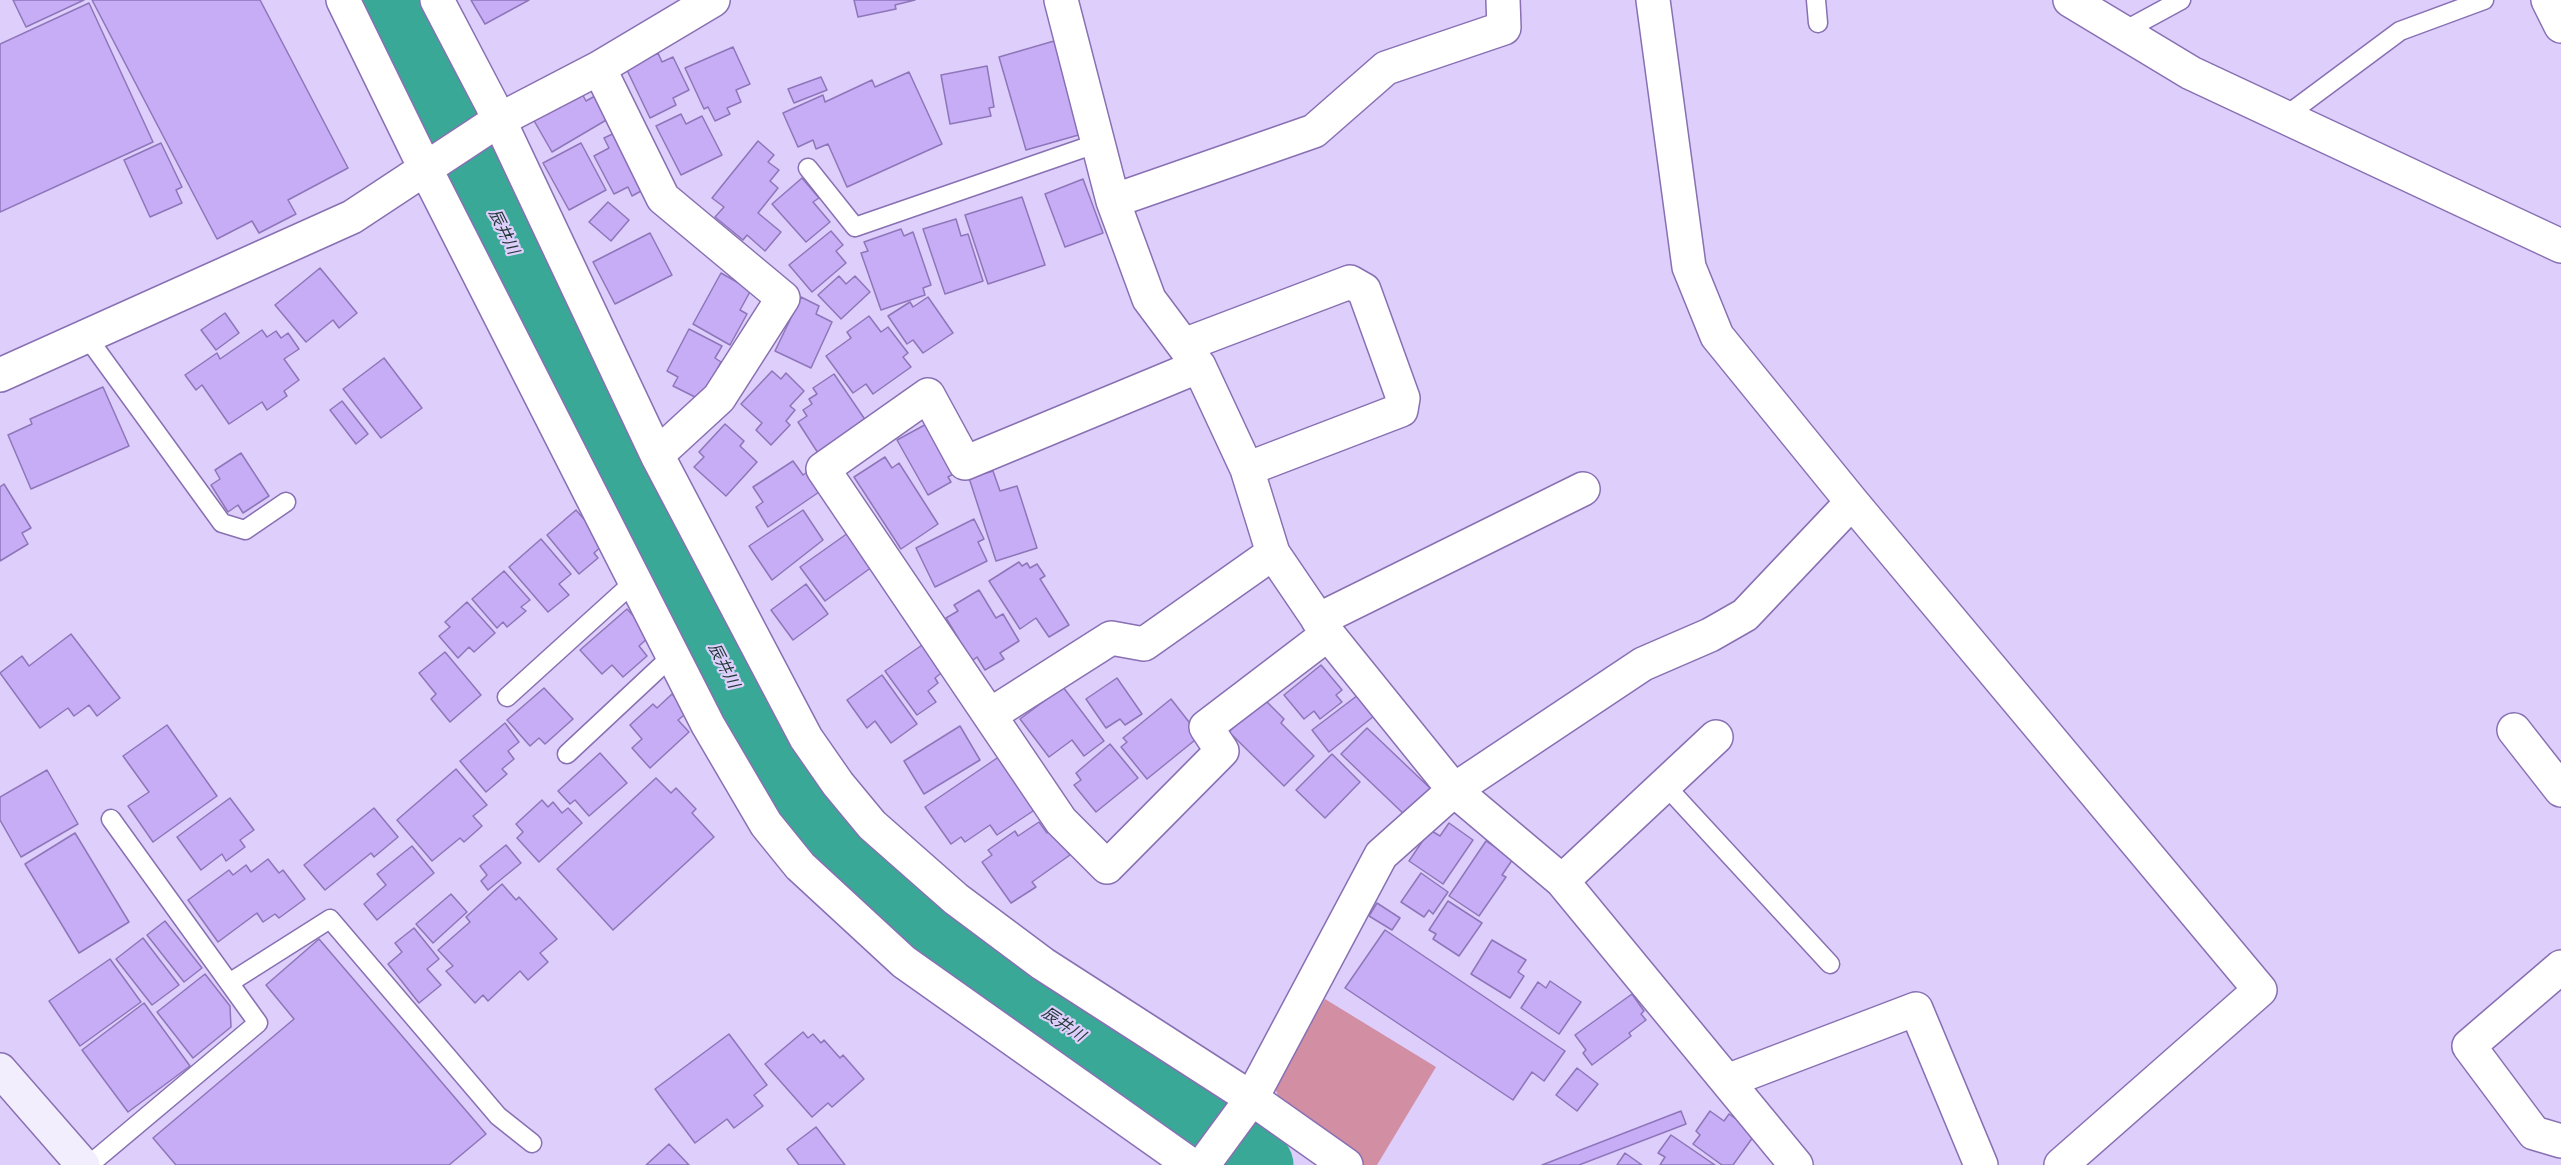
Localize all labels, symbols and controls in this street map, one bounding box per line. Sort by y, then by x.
water label: 辰井川 [484,206,522,258]
water label: 辰井川 [704,640,742,692]
water label: 辰井川 [1038,1004,1088,1046]

